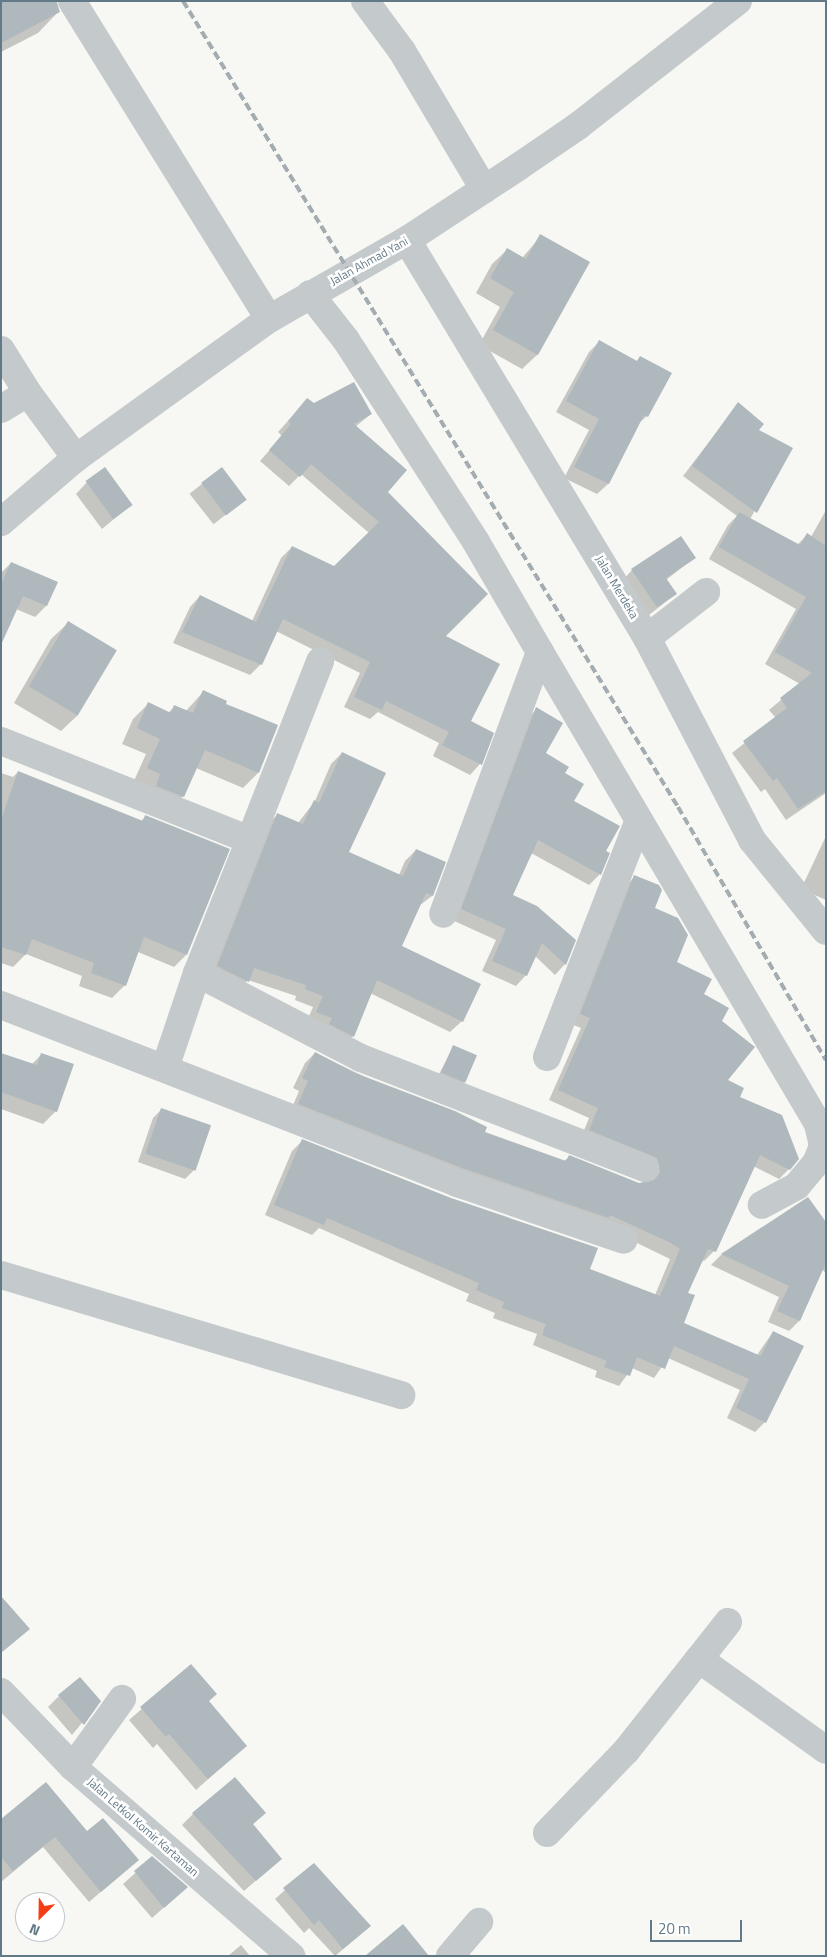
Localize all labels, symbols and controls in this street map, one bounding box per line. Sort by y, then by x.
street label: Jalan Ahmad Yani [328,234,410,288]
street label: Jalan Merdeka [592,553,642,621]
street label: Jalan Letkol Komir Kartaman [84,1775,202,1879]
north arrow [15,1892,65,1942]
scale bar [652,1910,744,1942]
text: 20 m [658,1917,691,1940]
text: N [26,1919,43,1942]

